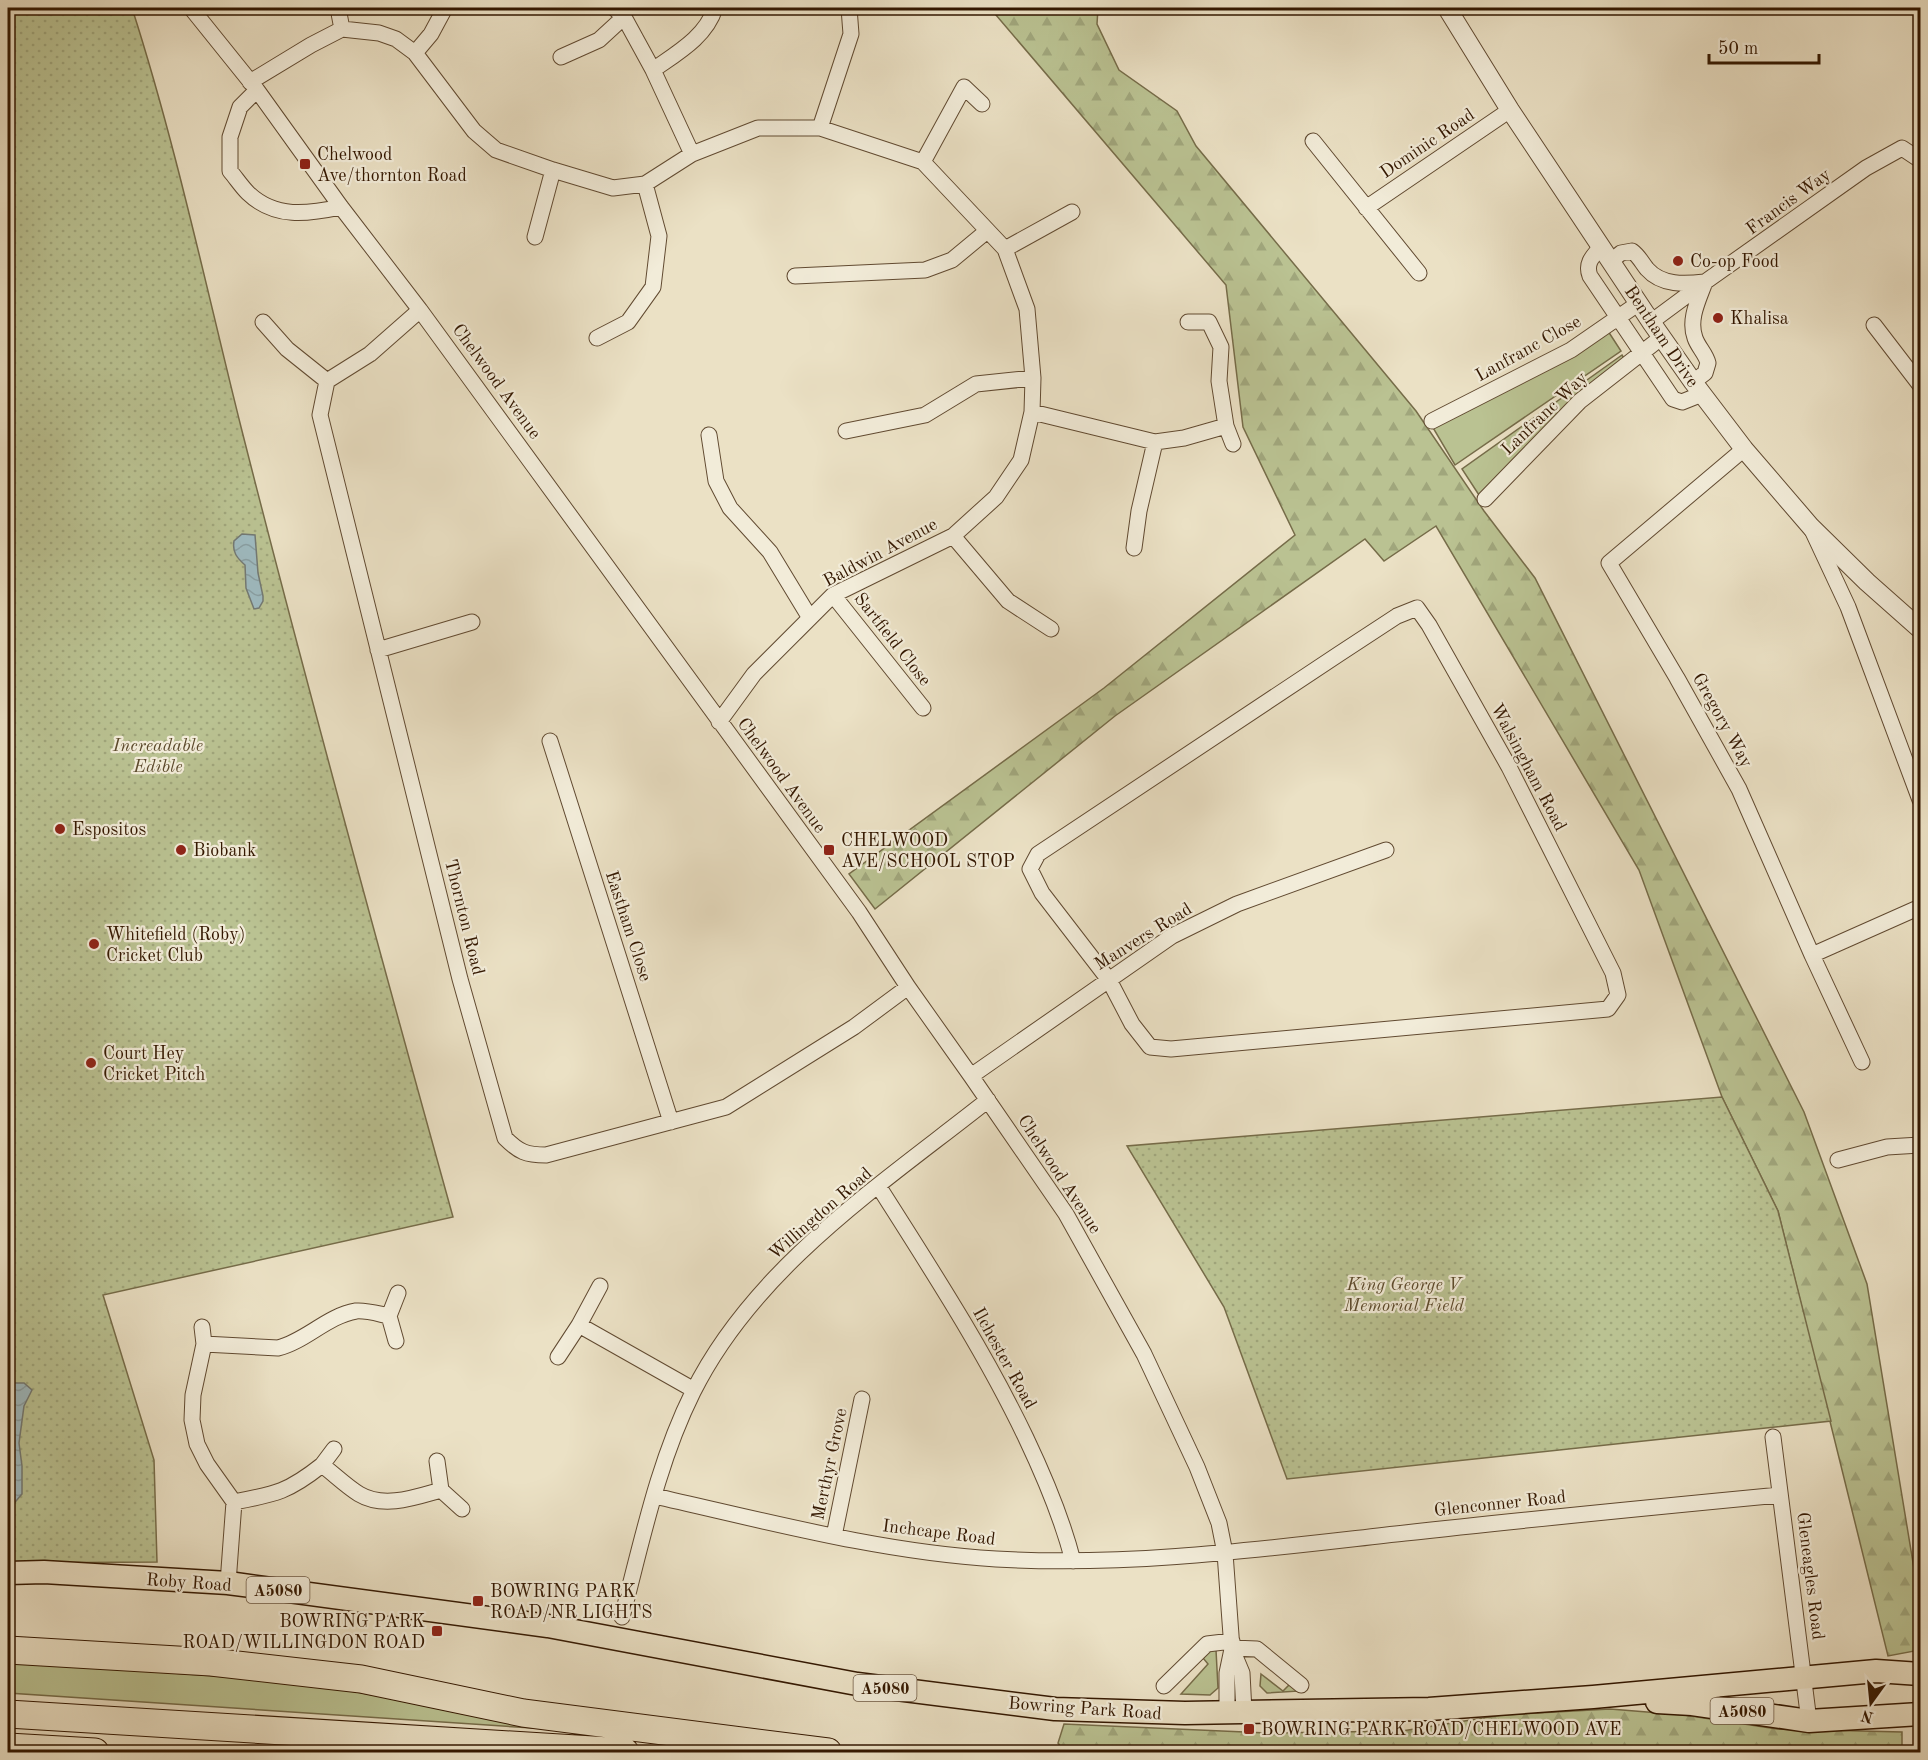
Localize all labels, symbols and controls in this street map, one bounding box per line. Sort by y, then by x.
scale bar [1709,27,1818,65]
text: 50 m [1718,40,1758,58]
street label: Dominic Road [1377,106,1478,182]
place label: Chelwood Ave/thornton Road [317,146,467,185]
marker: Chelwood Ave/thornton Road [298,157,312,171]
street label: Francis Way [1743,165,1835,238]
place label: Co-op Food [1690,253,1779,271]
marker: Co-op Food [1671,254,1685,268]
street label: Bentham Drive [1621,283,1702,390]
place label: Khalisa [1730,310,1789,328]
marker: Khalisa [1711,311,1725,325]
street label: Lanfranc Close [1473,313,1584,385]
street label: Chelwood Avenue [448,321,544,443]
street label: Lanfranc Way [1498,368,1591,459]
street label: Baldwin Avenue [820,515,940,590]
street label: Sartfield Close [850,590,934,690]
street label: Gregory Way [1689,670,1756,771]
street label: Walsingham Road [1487,701,1569,834]
street label: Chelwood Avenue [733,715,829,837]
park label: Increadable Edible [112,737,203,776]
place label: Espositos [72,821,146,839]
marker: Espositos [53,822,67,836]
place label: CHELWOOD AVE/SCHOOL STOP [841,832,1015,871]
place label: Biobank [193,842,256,860]
marker: Biobank [174,843,188,857]
marker: CHELWOOD AVE/SCHOOL STOP [822,843,836,857]
street label: Thornton Road [441,857,487,977]
street label: Eastham Close [602,869,654,984]
street label: Manvers Road [1092,900,1195,974]
place label: Whitefield (Roby) Cricket Club [106,925,245,965]
marker: Whitefield (Roby) Cricket Club [87,937,101,951]
place label: Court Hey Cricket Pitch [103,1045,205,1084]
marker: Court Hey Cricket Pitch [84,1056,98,1070]
street label: Chelwood Avenue [1014,1112,1104,1237]
street label: Willingdon Road [766,1164,876,1263]
park label: King George V Memorial Field [1343,1276,1465,1315]
street label: Ilchester Road [969,1305,1039,1412]
street label: Merthyr Grove [809,1406,851,1522]
street label: Glenconner Road [1433,1488,1567,1520]
street label: Gleneagles Road [1793,1511,1827,1641]
street label: Inchcape Road [881,1517,997,1549]
street label: Roby Road [146,1571,232,1595]
road number: A5080 [246,1577,310,1603]
place label: BOWRING PARK ROAD/NR LIGHTS [490,1583,652,1622]
marker: BOWRING PARK ROAD/NR LIGHTS [471,1594,485,1608]
place label: BOWRING PARK ROAD/WILLINGDON ROAD [183,1613,425,1652]
marker: BOWRING PARK ROAD/WILLINGDON ROAD [430,1624,444,1638]
north arrow [1841,1673,1901,1733]
road number: A5080 [854,1675,916,1701]
street label: Bowring Park Road [1007,1695,1162,1723]
road number: A5080 [1710,1698,1774,1724]
text: N [1859,1706,1876,1725]
place label: BOWRING PARK ROAD/CHELWOOD AVE [1261,1721,1621,1739]
marker: BOWRING PARK ROAD/CHELWOOD AVE [1242,1722,1256,1736]

